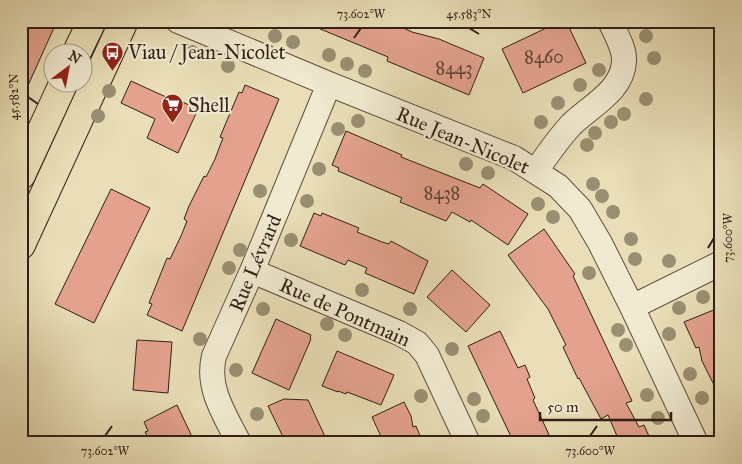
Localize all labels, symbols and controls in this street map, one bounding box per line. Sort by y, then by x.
text: 73.602°W [337,7,386,21]
text: 45.583°N [446,7,492,21]
bus stop icon: Viau / Jean-Nicolet [100,40,124,71]
place label: Viau / Jean-Nicolet [127,40,286,65]
north arrow [42,42,92,92]
house number: 8460 [524,46,564,68]
text: N [65,47,84,68]
house number: 8443 [436,57,472,79]
text: 45.582°N [7,74,21,120]
supermarket icon: Shell [160,93,184,124]
place label: Shell [188,93,230,117]
street label: Rue Jean-Nicolet [392,101,533,180]
house number: 8438 [424,182,460,204]
street label: Rue Lévrard [224,211,286,315]
text: 73.600°W [721,213,735,263]
street label: Rue de Pontmain [276,272,414,352]
scale bar [540,389,671,421]
text: 50 m [547,398,579,416]
text: 73.602°W [81,444,130,458]
text: 73.600°W [565,444,615,458]

